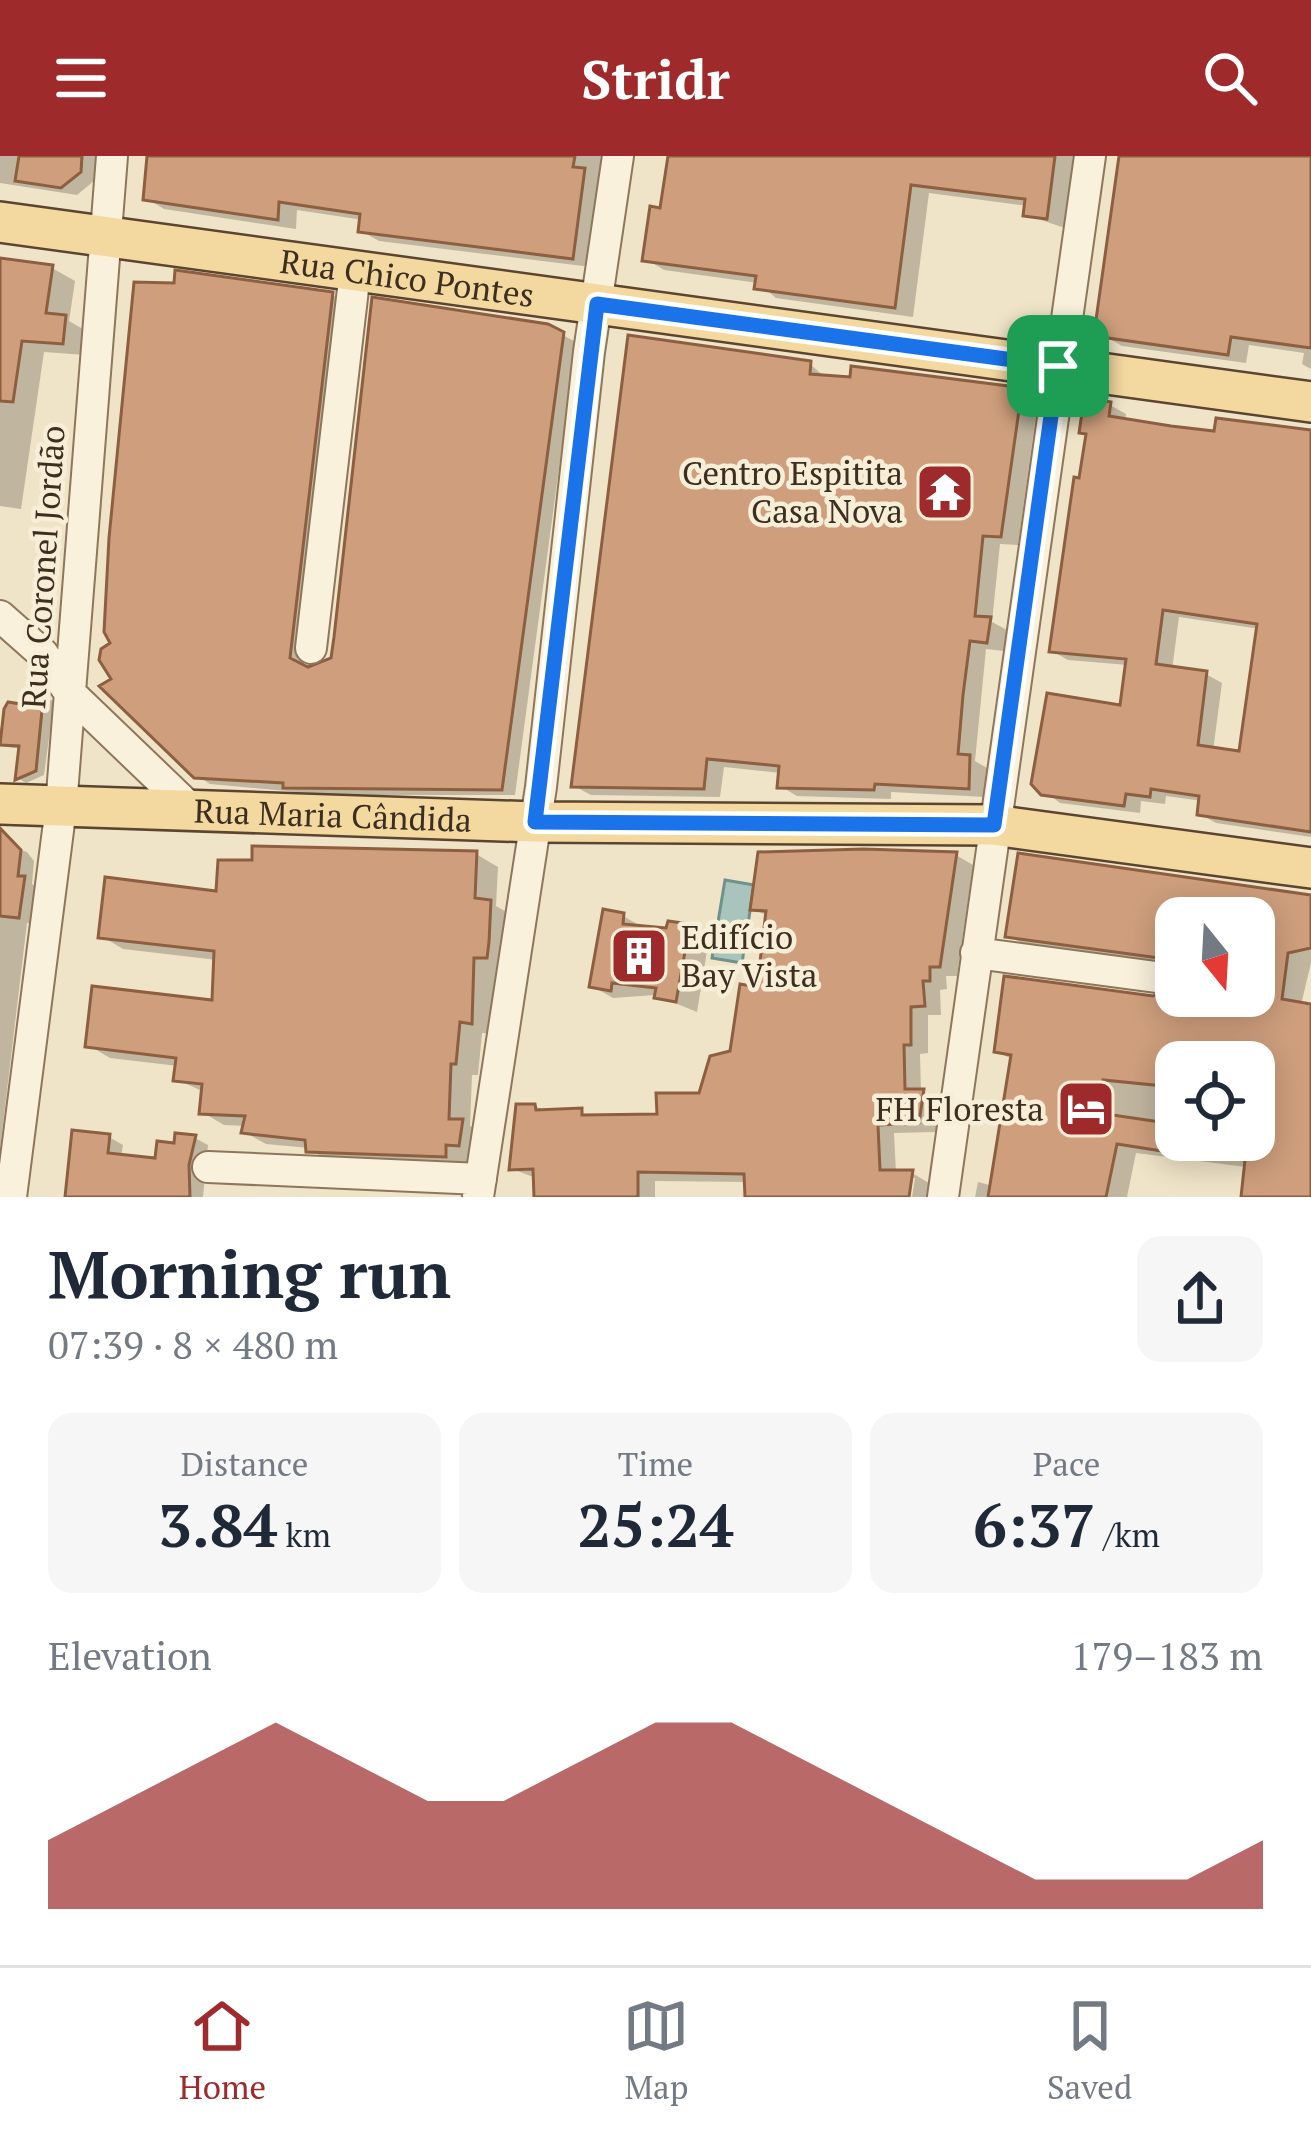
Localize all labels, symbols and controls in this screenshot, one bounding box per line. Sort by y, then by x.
text: Stridr [581,43,730,114]
icon: menu [48,45,114,111]
icon: search [1197,45,1263,111]
street label: Rua Chico Pontes [277,239,537,316]
pin [1007,315,1109,417]
icon: arrive [1025,333,1091,399]
street label: Rua Coronel Jordão [11,424,74,710]
place label: Centro Espitita Casa Nova [682,451,903,532]
temple icon: Centro Espitita Casa Nova [914,461,976,523]
street label: Rua Maria Cândida [193,789,473,841]
north arrow [1155,897,1275,1017]
map controls [1155,897,1275,1161]
place label: Edifício Bay Vista [681,915,817,996]
building icon: Edifício Bay Vista [608,925,670,987]
button: locate [1155,1041,1275,1161]
hotel icon: FH Floresta [1055,1078,1117,1140]
place label: FH Floresta [875,1087,1044,1130]
text: Morning run [48,1229,451,1317]
button: share [1137,1236,1263,1362]
text: 07:39 · 8 × 480 m [48,1318,338,1370]
text: Distance [181,1442,308,1485]
text: Time [618,1442,693,1485]
text: Pace [1033,1442,1100,1485]
text: 3.84 [158,1485,277,1564]
text: 25:24 [577,1485,734,1564]
text: 6:37 [973,1485,1095,1564]
text: km [277,1513,331,1556]
text: /km [1095,1513,1160,1556]
text: Elevation [48,1629,212,1681]
text: 179–183 m [1071,1629,1263,1681]
tab: Home [179,1993,266,2108]
tab: Map [623,1993,689,2108]
tab: Saved [1047,1993,1132,2108]

